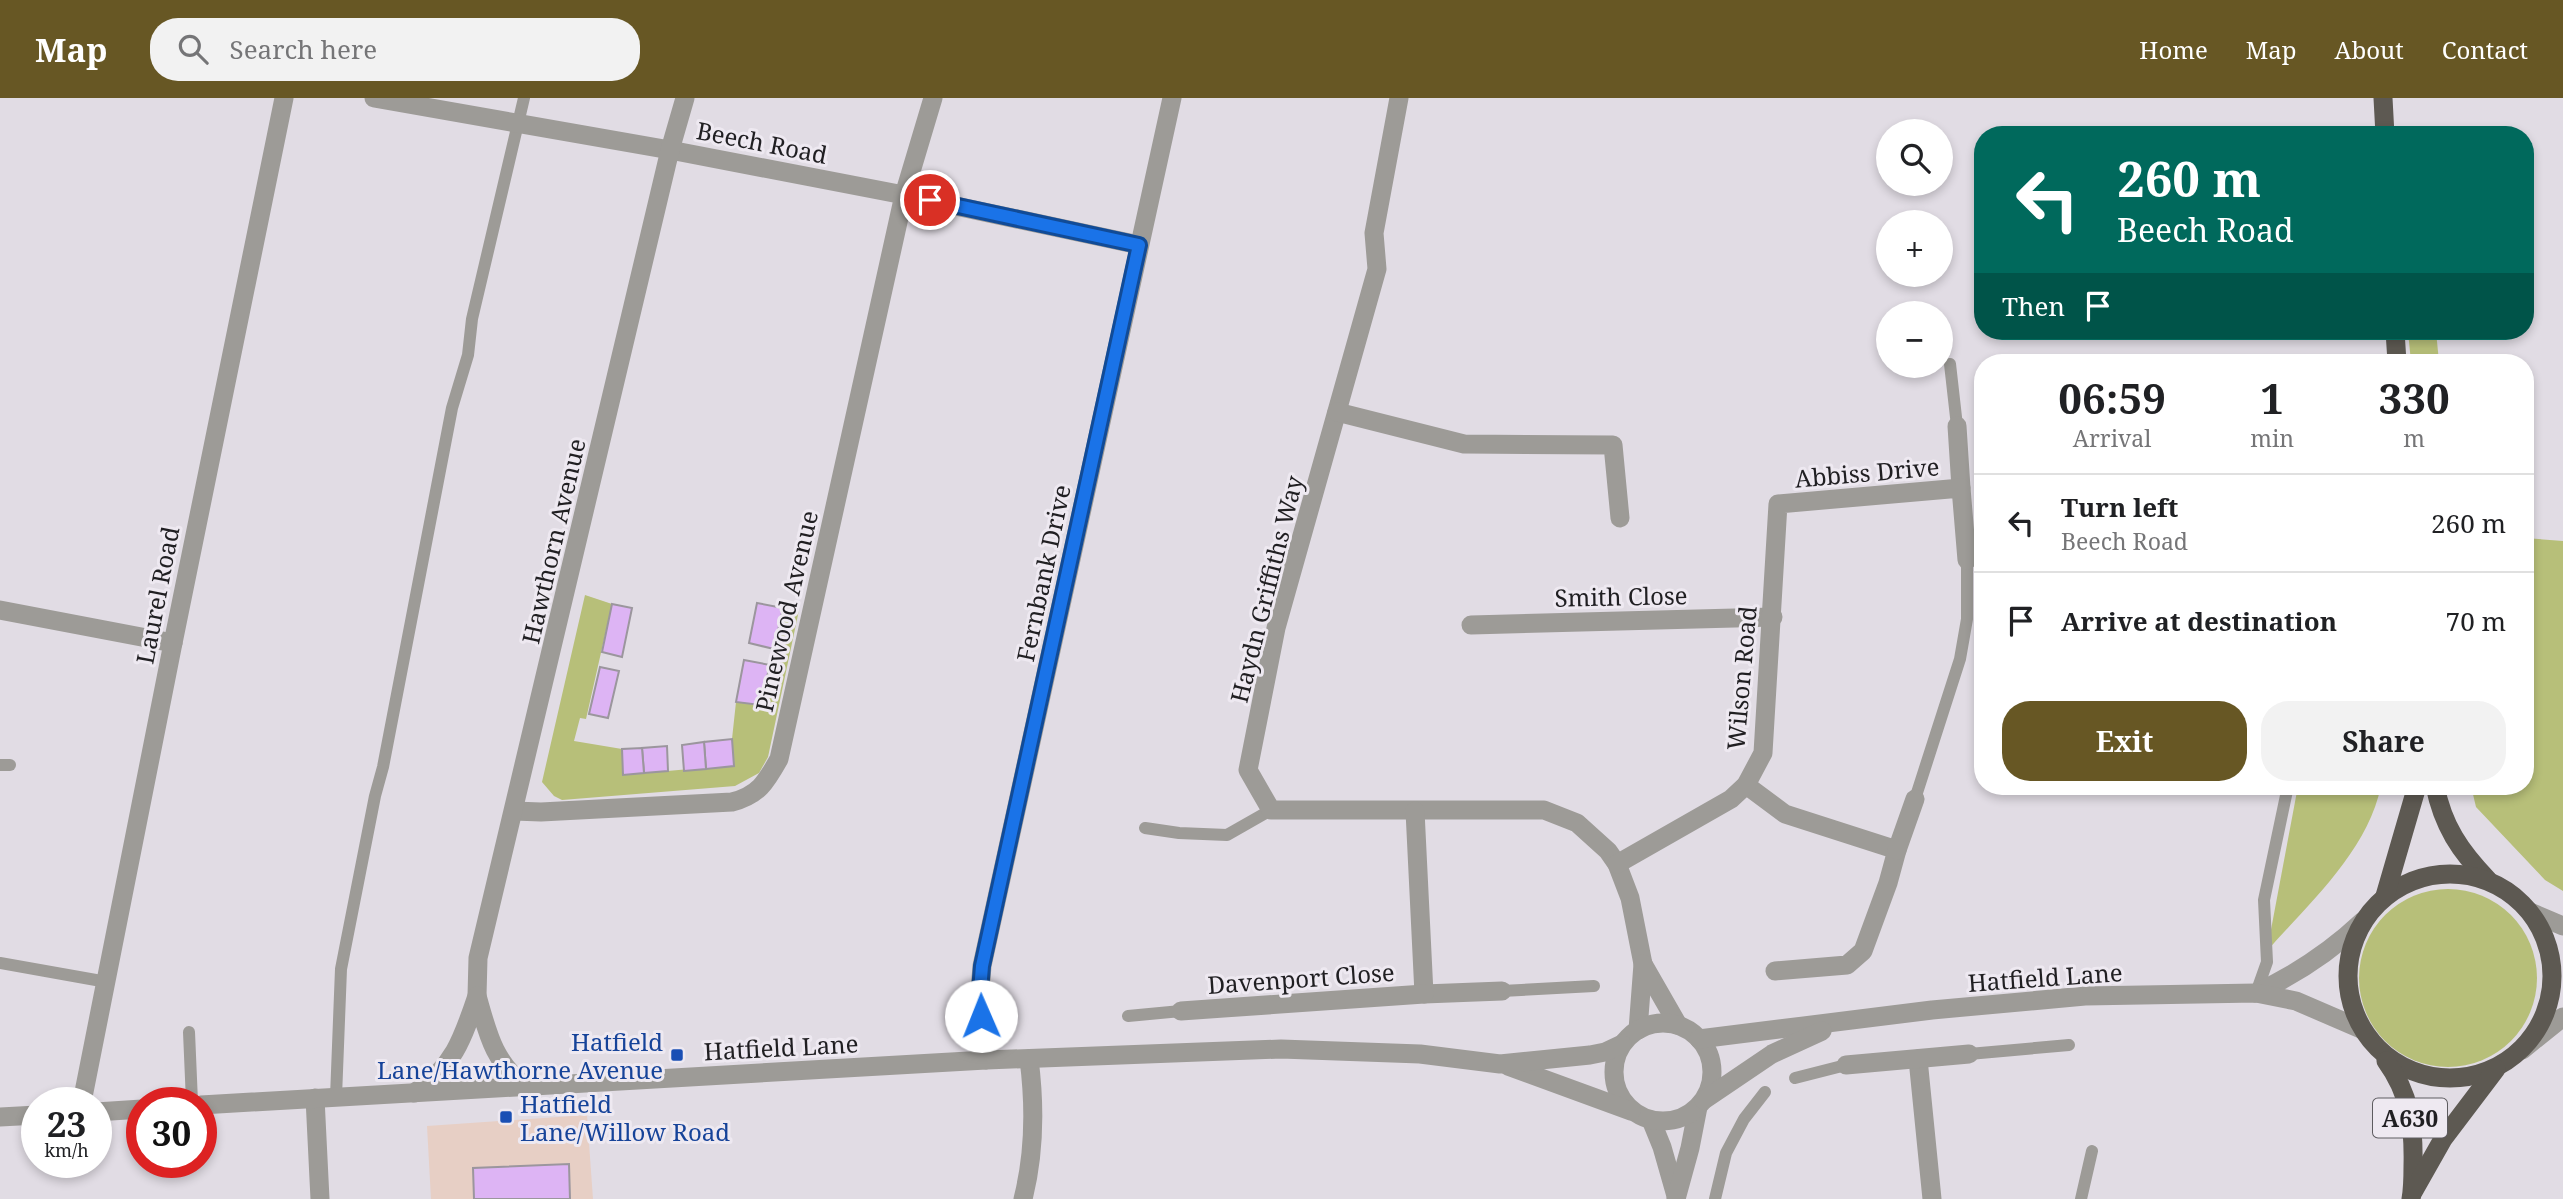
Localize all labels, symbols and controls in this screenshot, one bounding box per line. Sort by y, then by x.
search box [150,18,640,81]
text: Map [35,27,108,72]
icon: search [174,30,212,68]
text: Search here [230,31,377,67]
text: Home [2139,33,2208,66]
text: Map [2246,33,2297,66]
text: About [2335,33,2404,66]
text: Contact [2442,33,2528,66]
street label: Beech Road [694,113,830,171]
map controls [1876,119,1953,378]
button: search [1876,119,1953,196]
text: 260 m [2117,145,2261,211]
icon: left [2002,154,2093,245]
pin [900,170,960,230]
icon: arrive [911,181,949,219]
text: Beech Road [2117,208,2294,251]
button: + [1876,210,1953,287]
icon: arrive [2079,287,2117,325]
text: Then [2002,288,2065,324]
button: − [1876,301,1953,378]
text: 06:59 [2058,369,2166,426]
text: 1 [2260,369,2284,426]
text: 330 [2378,369,2450,426]
text: Arrival [2073,422,2151,454]
text: min [2250,422,2294,454]
text: m [2403,422,2425,454]
street label: Hawthorn Avenue [513,435,593,647]
street label: Abbiss Drive [1793,449,1941,495]
street label: Haydn Griffiths Way [1222,472,1310,706]
street label: Fernbank Drive [1008,482,1078,664]
text: Turn left [2061,489,2178,525]
icon: left [2002,504,2040,542]
text: 260 m [2431,505,2506,541]
street label: Pinewood Avenue [747,507,825,715]
street label: Laurel Road [128,523,187,667]
text: Beech Road [2061,525,2188,557]
street label: Smith Close [1554,578,1688,614]
icon: arrive [2002,602,2040,640]
text: Arrive at destination [2061,603,2337,639]
text: 70 m [2446,603,2506,639]
street label: Wilson Road [1718,604,1764,751]
button: Exit [2002,701,2247,781]
button: Share [2261,701,2506,781]
street label: Davenport Close [1206,955,1396,1001]
street label: Hatfield Lane [1967,955,2123,999]
position arrow [944,979,1018,1053]
place label: Hatfield Lane/Hawthorne Avenue [377,1025,663,1086]
street label: Hatfield Lane [703,1026,859,1068]
marker: Hatfield Lane/Hawthorne Avenue [669,1047,685,1063]
speed limit sign: 30 [126,1087,217,1178]
place label: Hatfield Lane/Willow Road [520,1087,730,1148]
road number: A630 [2373,1099,2447,1138]
text: 23 [47,1100,86,1147]
marker: Hatfield Lane/Willow Road [498,1109,514,1125]
text: km/h [44,1138,89,1162]

